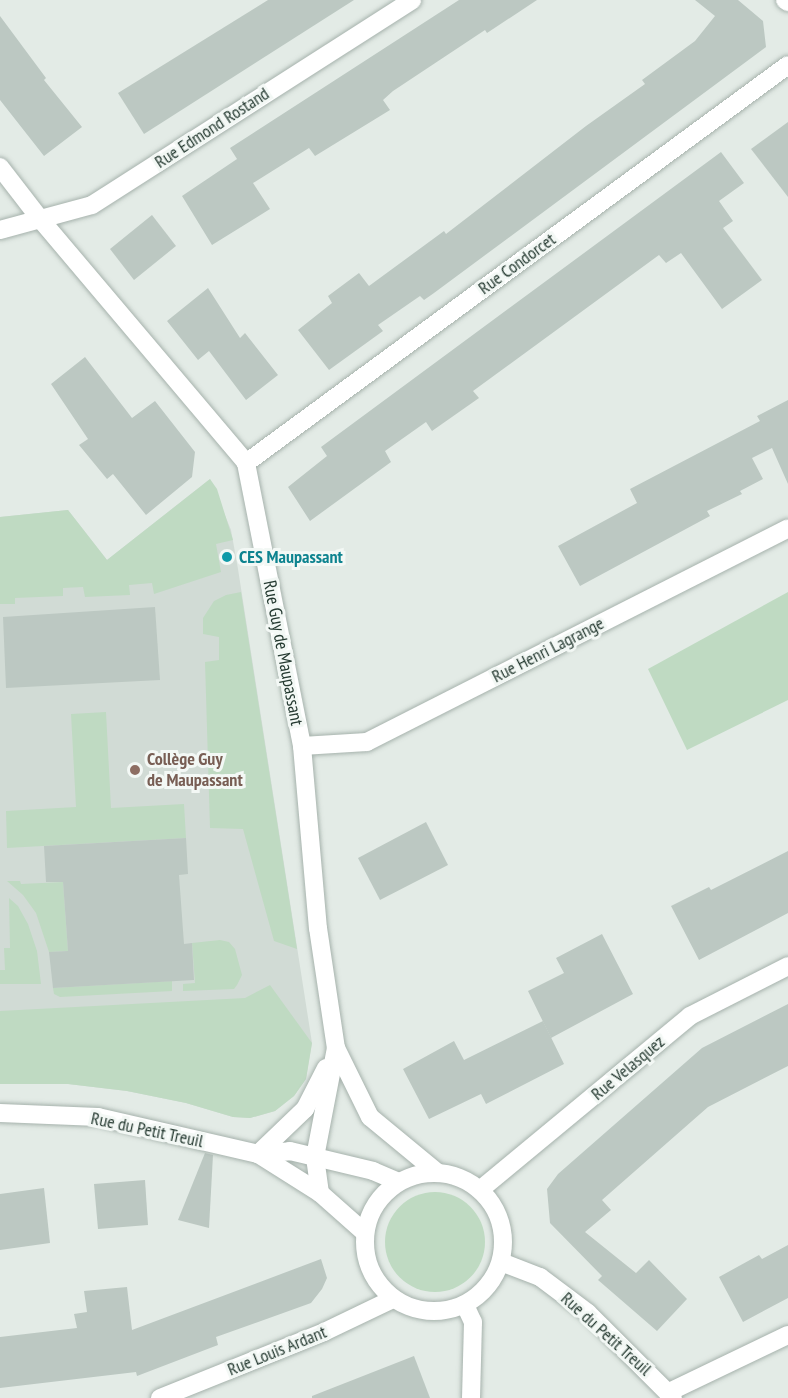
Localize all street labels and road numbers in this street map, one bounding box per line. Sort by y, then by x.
street label: Rue Edmond Rostand [151,83,273,173]
street label: Rue Condorcet [474,229,560,299]
street label: Rue Guy de Maupassant [258,578,308,728]
street label: Rue Henri Lagrange [488,613,608,687]
street label: Rue Velasquez [587,1031,669,1105]
street label: Rue du Petit Treuil [89,1108,205,1152]
street label: Rue du Petit Treuil [556,1288,656,1380]
street label: Rue Louis Ardant [224,1321,330,1381]

